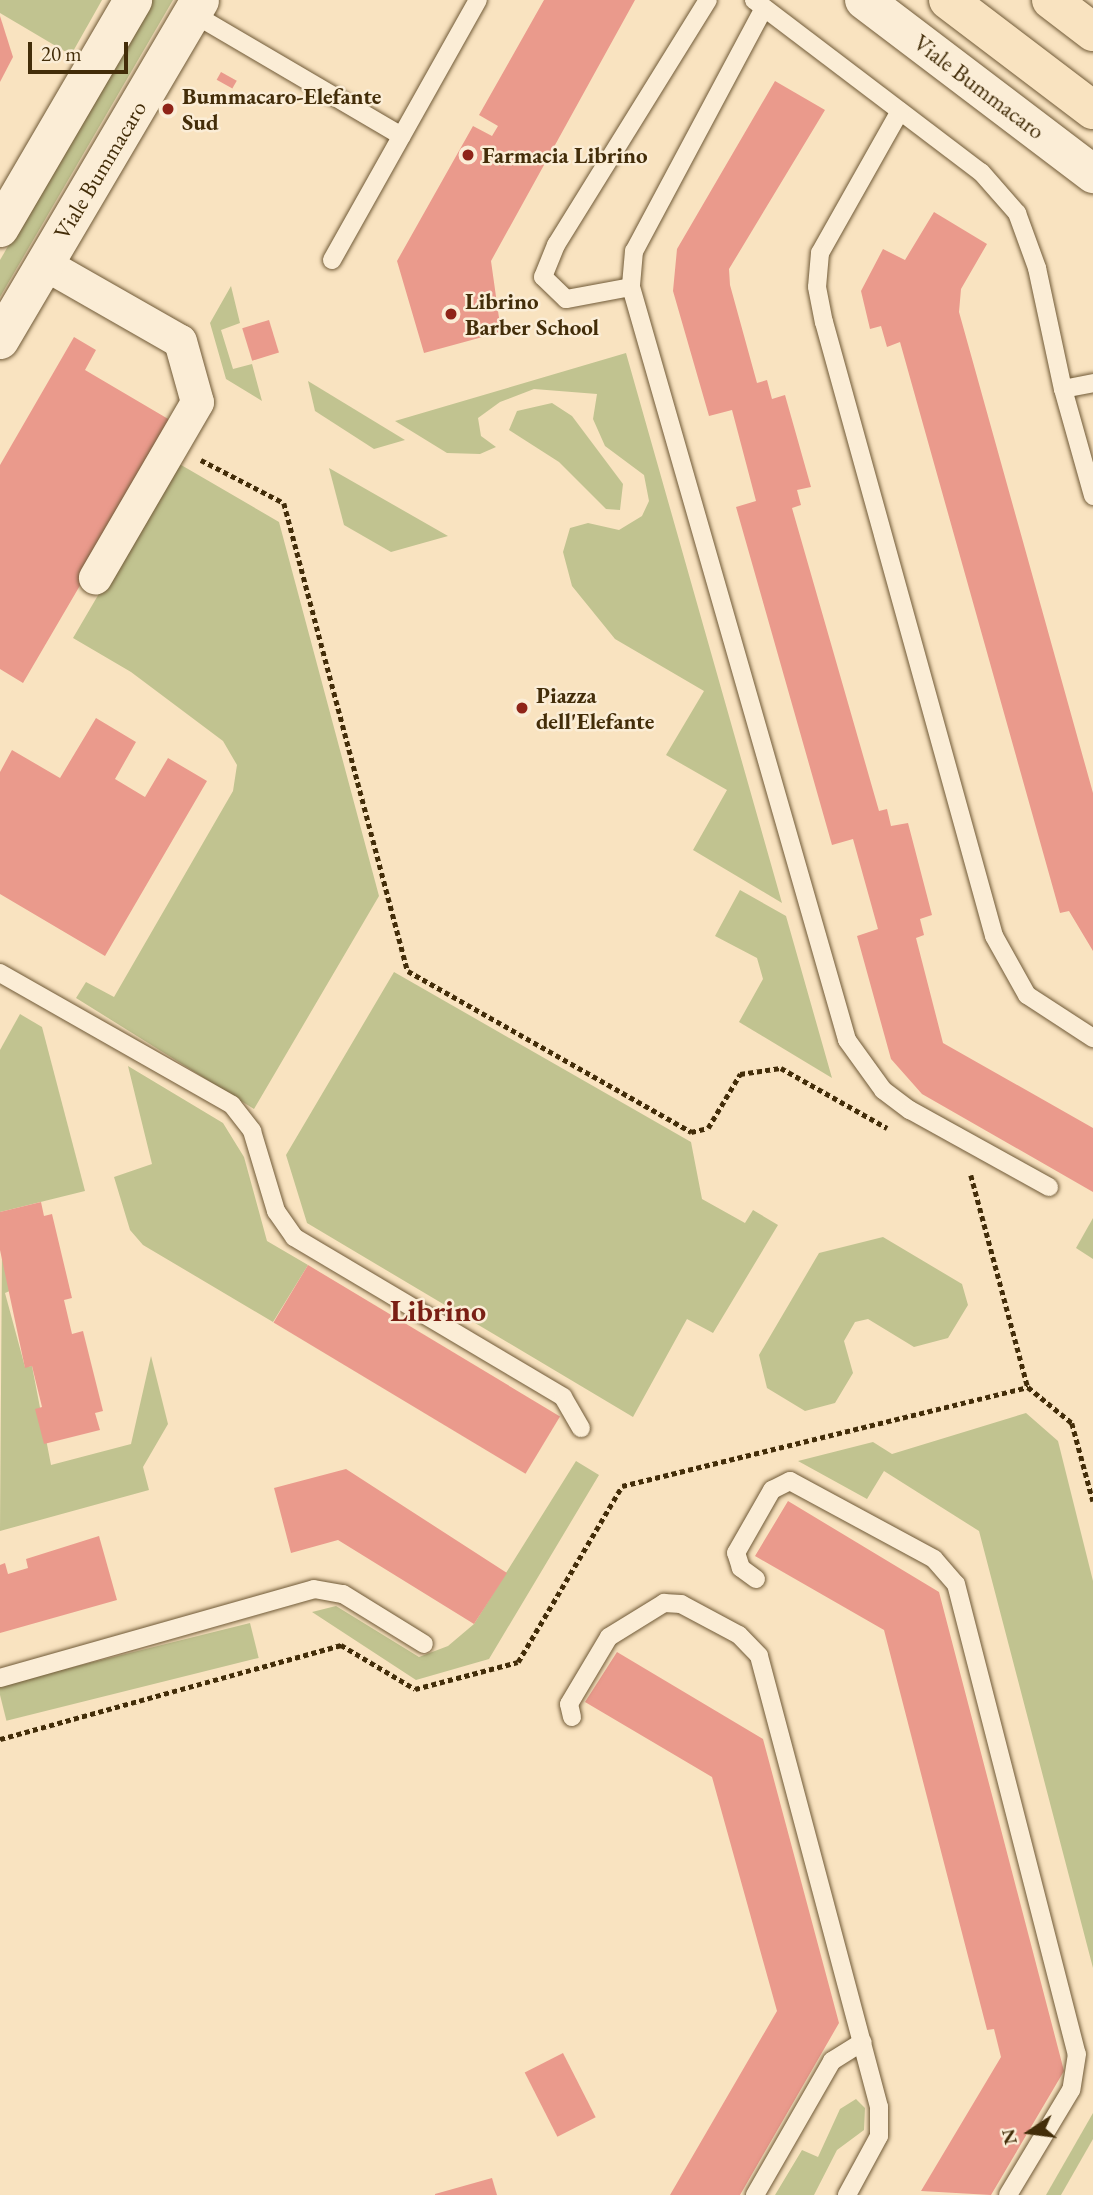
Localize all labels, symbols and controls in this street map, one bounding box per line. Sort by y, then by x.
scale bar [32,28,131,72]
street label: Viale Bummacaro [908,29,1050,145]
text: 20 m [41,40,82,67]
place label: Bummacaro-Elefante Sud [182,82,381,136]
street label: Viale Bummacaro [48,96,152,244]
marker: Bummacaro-Elefante Sud [160,101,176,117]
place label: Farmacia Librino [482,141,648,169]
marker: Farmacia Librino [460,147,476,163]
place label: Librino Barber School [465,287,599,341]
marker: Librino Barber School [443,306,459,322]
place label: Piazza dell'Elefante [536,681,654,735]
marker: Piazza dell'Elefante [514,700,530,716]
district label: Librino [390,1293,486,1329]
north arrow [995,2097,1065,2167]
text: N [995,2127,1023,2147]

